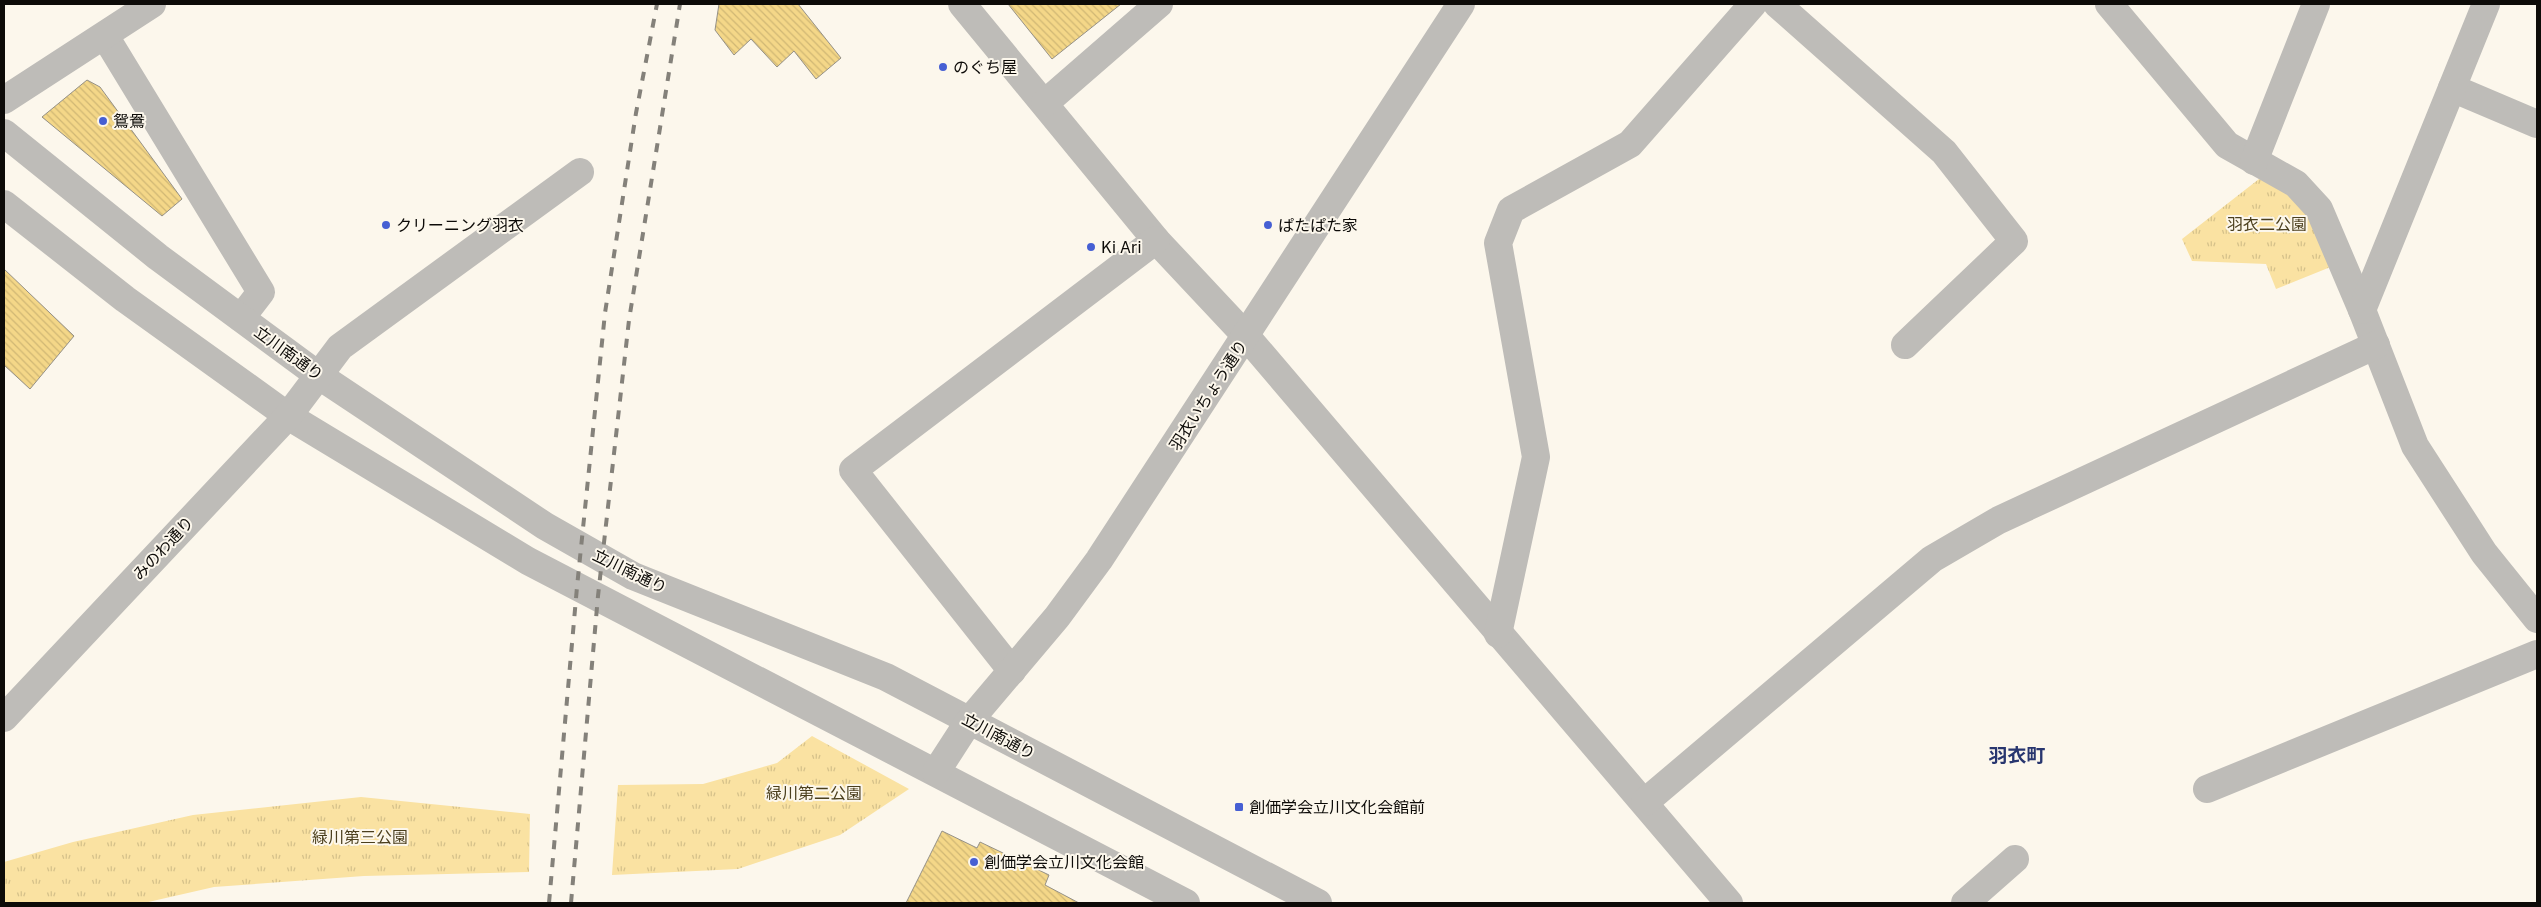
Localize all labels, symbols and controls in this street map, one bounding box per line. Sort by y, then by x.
place label: のぐち屋 [953,58,1017,77]
marker: のぐち屋 [937,61,949,73]
place label: 鴛鴦 [113,112,145,131]
marker: 鴛鴦 [97,115,109,127]
park label: 羽衣二公園 [2227,215,2307,234]
place label: クリーニング羽衣 [396,216,524,235]
place label: ぱたぱた家 [1278,216,1358,235]
marker: クリーニング羽衣 [380,219,392,231]
marker: ぱたぱた家 [1262,219,1274,231]
place label: Ki Ari [1101,238,1141,257]
marker: Ki Ari [1085,241,1097,253]
street label: 立川南通り [251,322,327,385]
street label: 羽衣いちょう通り [1166,336,1251,454]
street label: みのわ通り [129,513,198,584]
street label: 立川南通り [590,545,670,598]
street label: 立川南通り [959,709,1039,764]
district label: 羽衣町 [1988,744,2046,766]
park label: 緑川第二公園 [766,784,862,803]
place label: 創価学会立川文化会館前 [1249,798,1425,817]
marker: 創価学会立川文化会館前 [1233,801,1245,813]
park label: 緑川第三公園 [312,828,408,847]
place label: 創価学会立川文化会館 [984,853,1144,872]
marker: 創価学会立川文化会館 [968,856,980,868]

